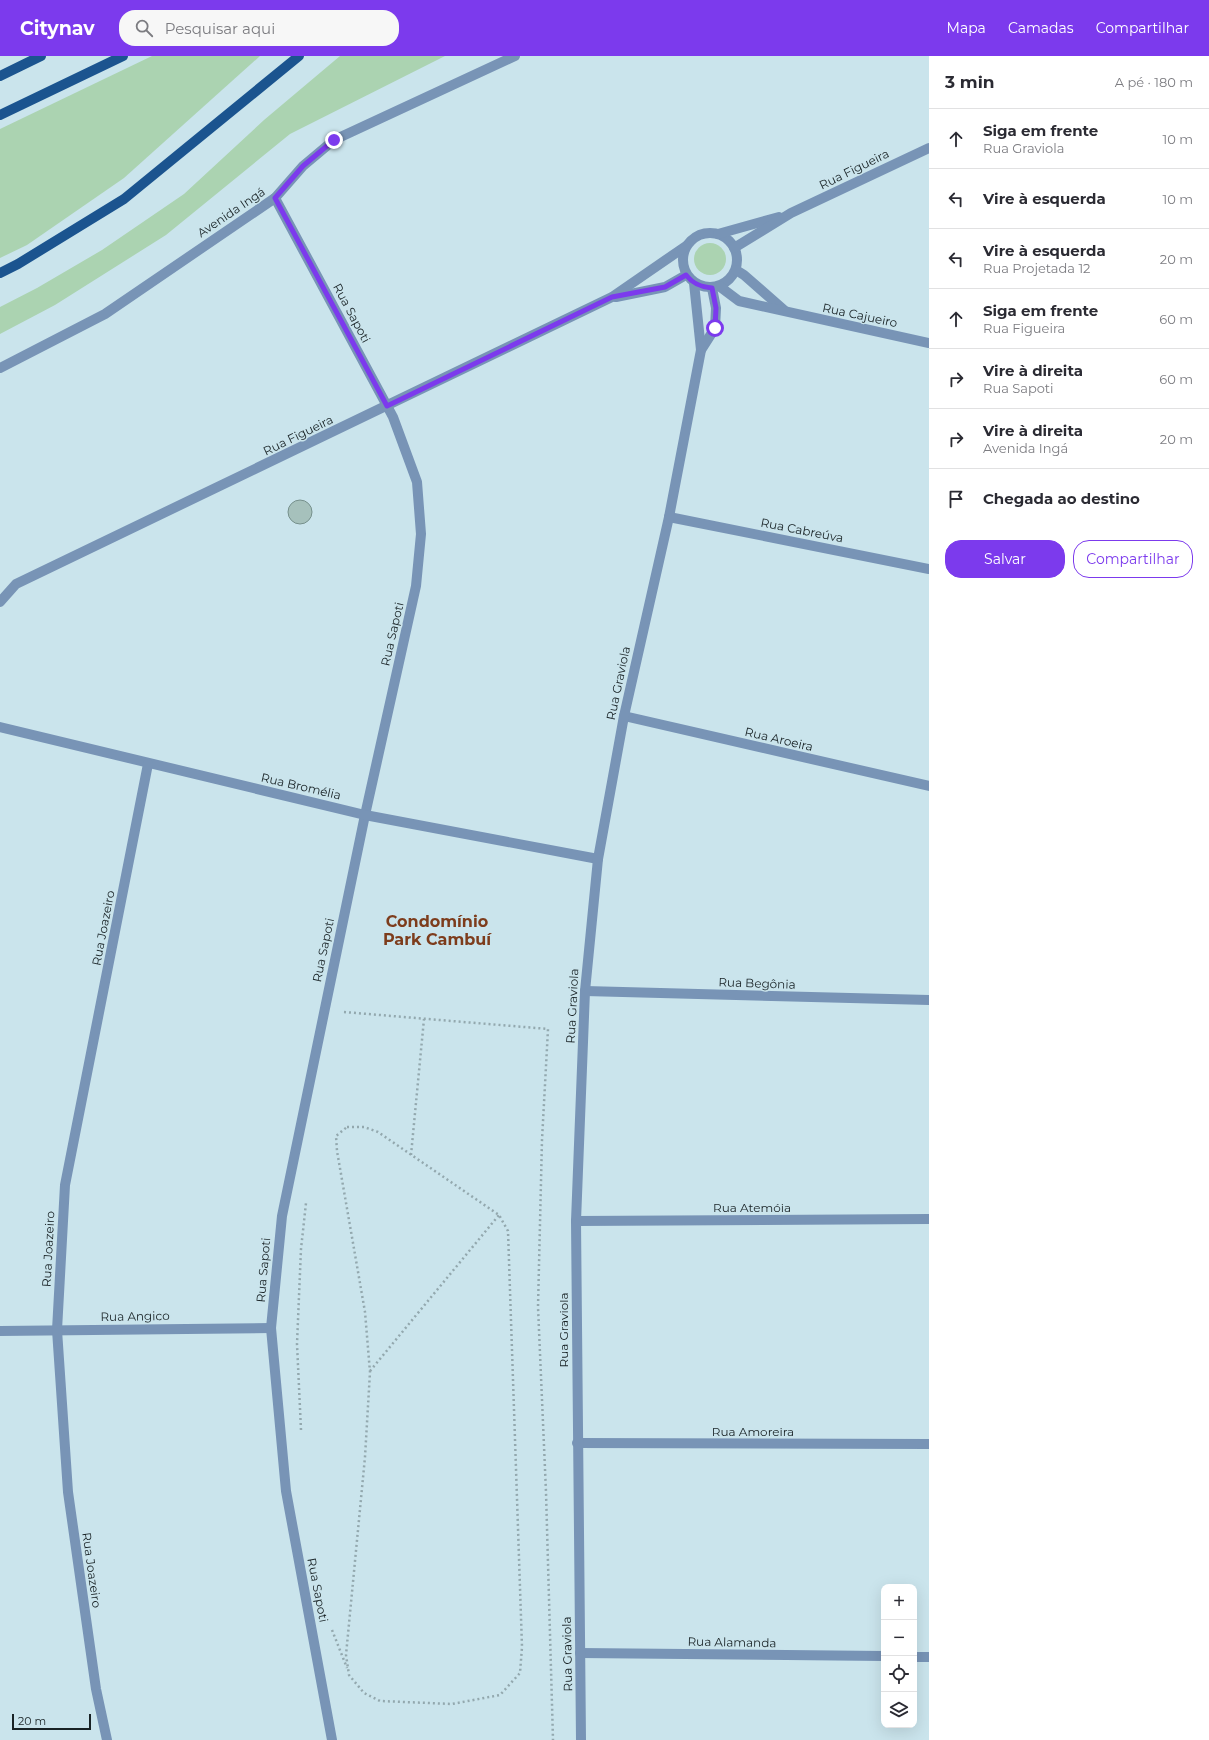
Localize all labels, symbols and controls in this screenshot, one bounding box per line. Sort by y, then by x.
search box [119,10,399,46]
text: Citynav [20,17,95,40]
icon: search [133,17,155,39]
text: Pesquisar aqui [165,19,275,38]
text: Mapa [947,19,986,37]
text: Camadas [1008,19,1074,37]
text: Compartilhar [1096,19,1189,37]
text: 3 min [945,72,995,92]
text: A pé · 180 m [1115,74,1193,90]
text: Siga em frente [983,121,1098,140]
icon: ahead [945,128,967,150]
route end [325,131,343,149]
text: 10 m [1163,131,1193,147]
text: Rua Graviola [983,140,1064,156]
street label: Rua Figueira [817,146,891,192]
street label: Avenida Ingá [194,184,268,240]
icon: left [945,188,967,210]
text: Vire à esquerda [983,189,1106,208]
text: 10 m [1163,191,1193,207]
text: Vire à esquerda [983,241,1106,260]
icon: left [945,248,967,270]
text: 20 m [1160,251,1193,267]
text: Rua Projetada 12 [983,260,1090,276]
street label: Rua Sapoti [330,281,374,345]
street label: Rua Cajueiro [821,300,899,330]
text: Siga em frente [983,301,1098,320]
icon: ahead [945,308,967,330]
text: 60 m [1159,311,1193,327]
route start [706,319,724,337]
text: Rua Figueira [983,320,1065,336]
text: Vire à direita [983,361,1083,380]
icon: right [945,368,967,390]
text: 60 m [1159,371,1193,387]
text: Rua Sapoti [983,380,1054,396]
street label: Rua Figueira [261,412,335,458]
text: Vire à direita [983,421,1083,440]
icon: right [945,428,967,450]
text: 20 m [1160,431,1193,447]
text: Avenida Ingá [983,440,1068,456]
icon: arrive [945,488,967,510]
text: Chegada ao destino [983,489,1140,508]
street label: Rua Cabreúva [759,515,845,545]
button: Salvar [945,540,1065,578]
button: Compartilhar [1073,540,1193,578]
street label: Rua Sapoti [377,601,407,667]
street label: Rua Graviola [603,645,633,721]
street label: Rua Aroeira [743,724,815,754]
street label: Rua Bromélia [260,770,342,802]
street label: Rua Joazeiro [88,889,118,967]
district label: Condomínio Park Cambuí [383,912,492,949]
street label: Rua Sapoti [309,917,337,983]
street label: Rua Graviola [563,968,581,1044]
street label: Rua Begônia [718,974,796,992]
street label: Rua Atemóia [713,1200,791,1215]
street label: Rua Joazeiro [39,1211,57,1287]
street label: Rua Sapoti [253,1237,273,1303]
street label: Rua Graviola [556,1292,571,1368]
street label: Rua Angico [100,1308,170,1324]
street label: Rua Amoreira [712,1424,794,1439]
street label: Rua Joazeiro [79,1531,105,1609]
street label: Rua Sapoti [304,1557,332,1623]
map controls [881,1584,917,1728]
button: + [881,1584,917,1620]
street label: Rua Graviola [559,1616,575,1692]
button: − [881,1620,917,1656]
street label: Rua Alamanda [687,1634,777,1650]
button: locate [881,1656,917,1692]
button: layers [881,1692,917,1728]
scale bar [12,1712,91,1731]
text: 20 m [18,1714,46,1728]

